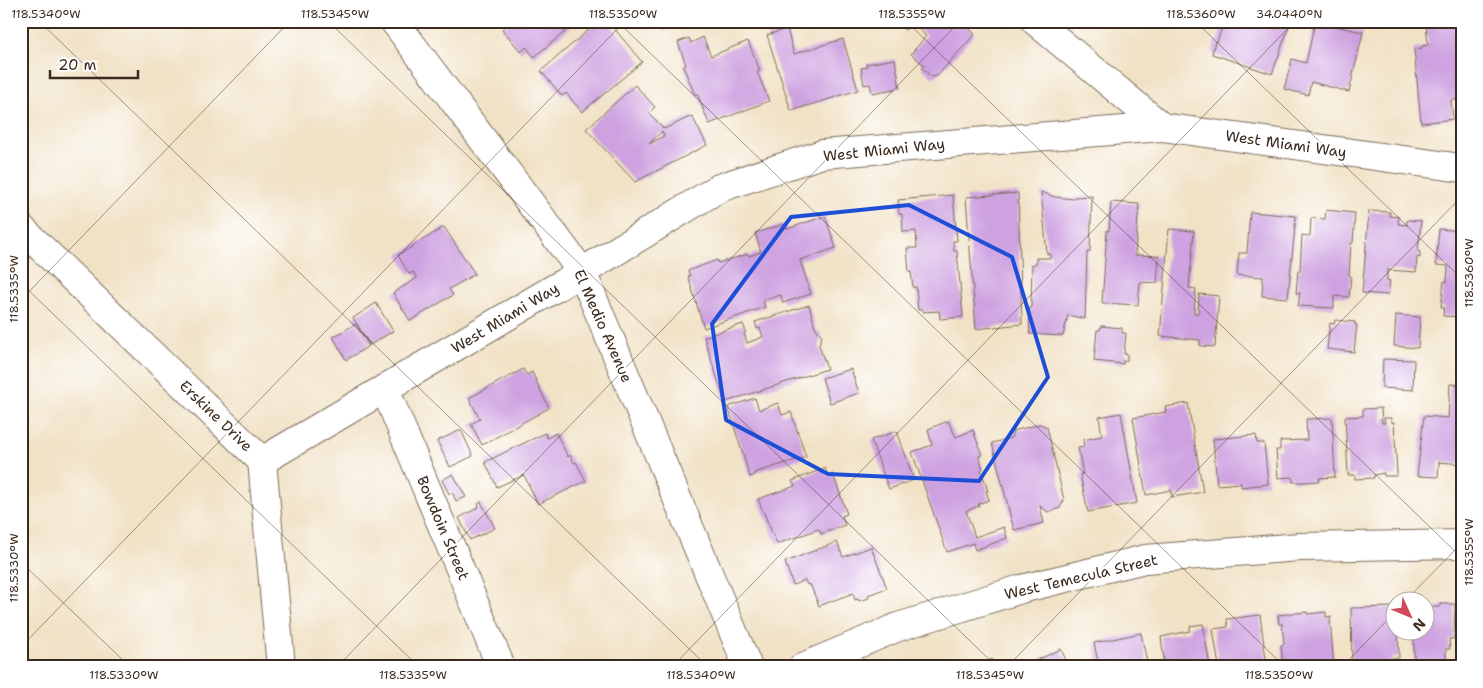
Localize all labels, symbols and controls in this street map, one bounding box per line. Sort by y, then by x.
text: 118.5340°W [11,6,81,22]
text: 118.5345°W [301,6,369,22]
text: 118.5350°W [589,6,657,22]
text: 118.5355°W [878,6,946,22]
text: 118.5360°W [1166,6,1236,22]
text: 34.0440°N [1256,6,1322,22]
scale bar [50,48,138,80]
text: 20 m [58,55,97,75]
street label: West Miami Way [1224,126,1348,162]
street label: West Miami Way [822,134,946,166]
text: 118.5360°W [1461,238,1477,308]
text: 118.5335°W [6,255,22,323]
street label: El Medio Avenue [569,266,637,386]
street label: West Miami Way [447,278,563,358]
street label: Erskine Drive [175,376,257,456]
street label: Bowdoin Street [412,473,474,583]
text: 118.5355°W [1461,518,1477,586]
text: 118.5330°W [6,533,22,603]
street label: West Temecula Street [1002,550,1160,604]
north arrow [1386,590,1436,640]
text: N [1409,615,1430,635]
text: 118.5330°W [89,667,159,683]
text: 118.5335°W [379,667,447,683]
text: 118.5340°W [666,667,736,683]
text: 118.5345°W [956,667,1024,683]
text: 118.5350°W [1245,667,1313,683]

